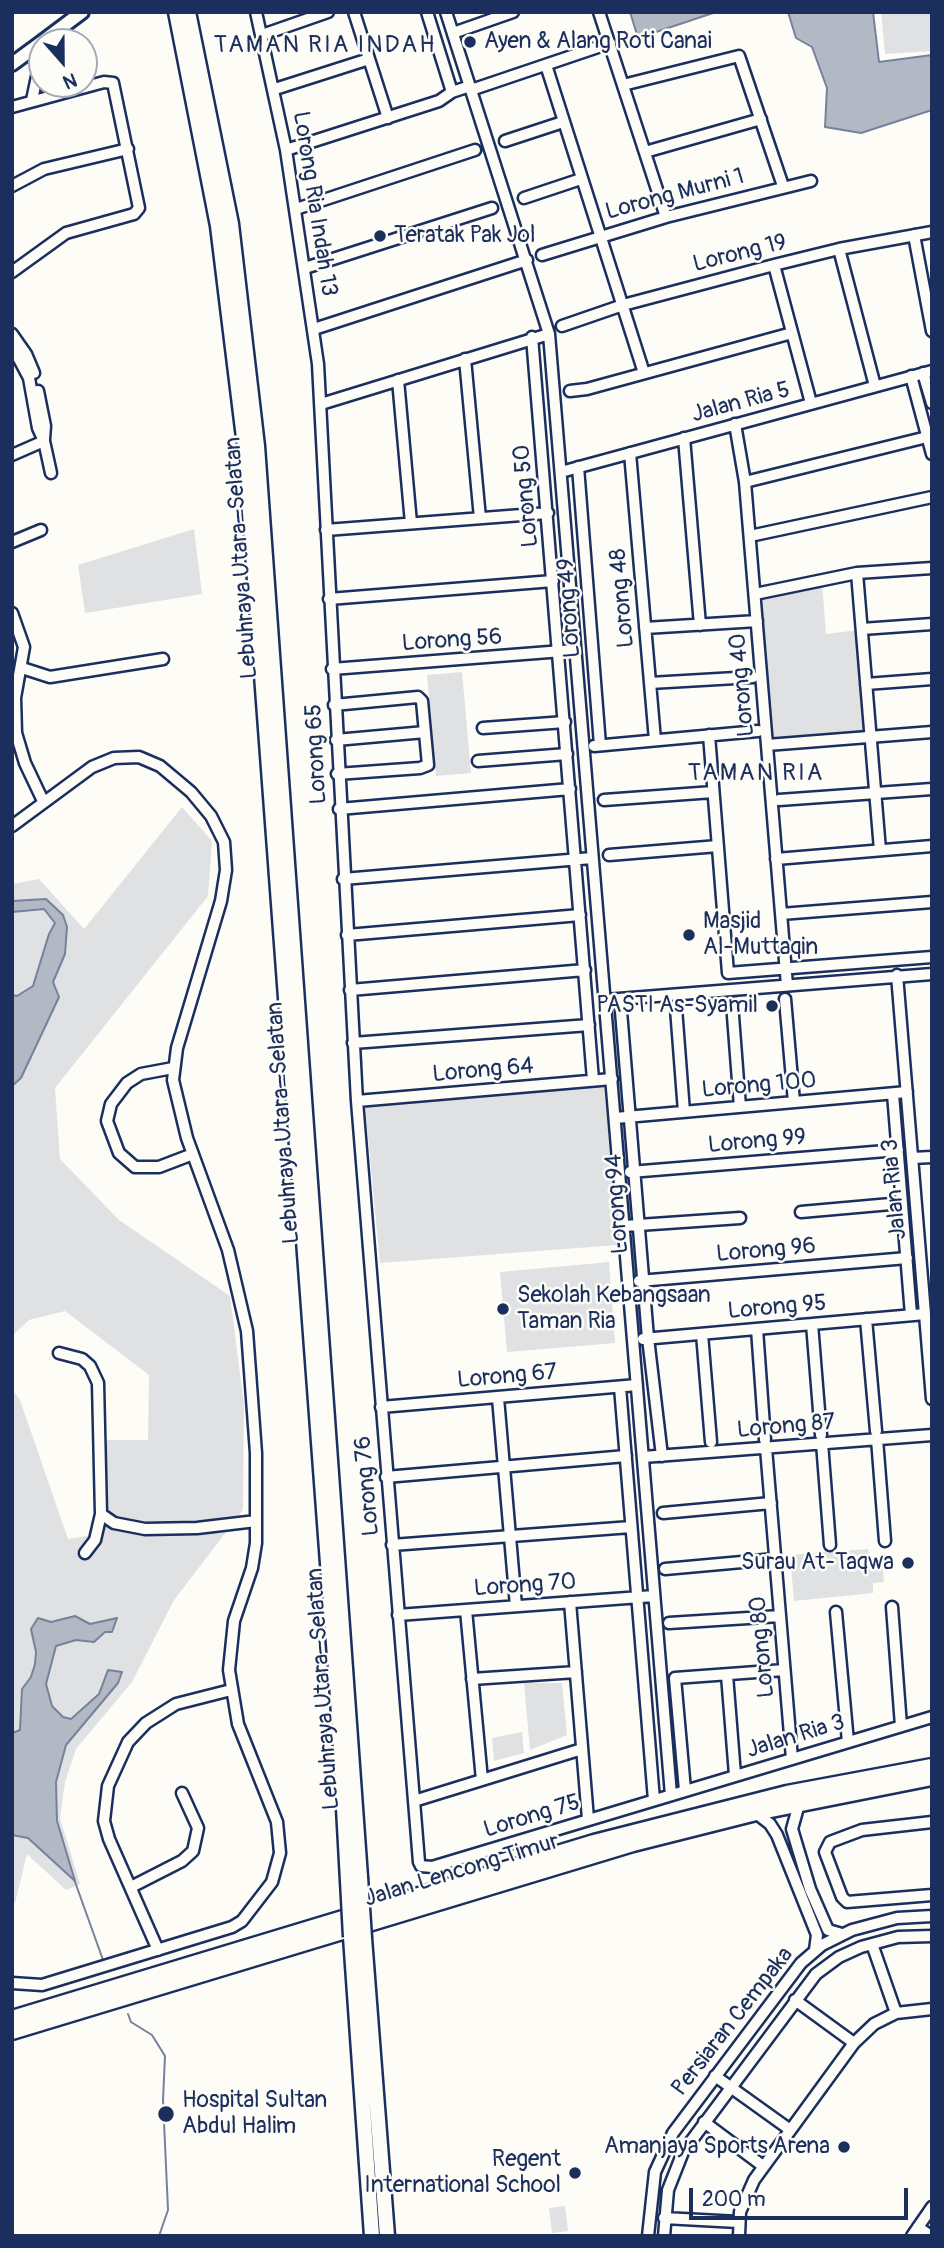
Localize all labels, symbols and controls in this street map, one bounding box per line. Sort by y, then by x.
north arrow [28,28,98,98]
place label: Ayen & Alang Roti Canai [484,28,712,56]
district label: TAMAN RIA INDAH [216,32,434,60]
marker: Ayen & Alang Roti Canai [462,34,478,50]
text: N [60,67,80,94]
street label: Lorong Ria Indah 13 [286,110,342,298]
street label: Lorong Murni 1 [603,163,747,227]
place label: Teratak Pak Jol [394,222,535,250]
marker: Teratak Pak Jol [372,228,388,244]
street label: Lorong 19 [690,229,790,279]
street label: Jalan Ria 5 [689,377,793,429]
street label: Lebuhraya Utara–Selatan [220,436,264,680]
street label: Lorong 50 [509,444,545,548]
street label: Lorong 48 [605,547,641,649]
street label: Lorong 49 [553,557,587,659]
street label: Lorong 56 [401,624,503,658]
street label: Lorong 40 [725,632,761,738]
street label: Lorong 65 [301,703,333,805]
district label: TAMAN RIA [689,760,823,788]
place label: Masjid Al-Muttaqin [703,908,818,962]
marker: Masjid Al-Muttaqin [681,927,697,943]
place label: PASTI As-Syamil [596,992,758,1020]
marker: PASTI As-Syamil [764,998,780,1014]
street label: Lebuhraya Utara–Selatan [262,1001,306,1245]
street label: Lorong 64 [431,1053,535,1089]
street label: Lorong 100 [700,1067,818,1105]
street label: Lorong 99 [707,1124,807,1160]
street label: Jalan Ria 3 [877,1137,913,1241]
street label: Lorong 94 [601,1153,635,1255]
street label: Lorong 96 [715,1233,817,1269]
place label: Sekolah Kebangsaan Taman Ria [517,1282,711,1336]
street label: Lorong 95 [726,1290,828,1326]
marker: Sekolah Kebangsaan Taman Ria [495,1301,511,1317]
street label: Lorong 67 [456,1359,558,1395]
street label: Lorong 87 [736,1409,836,1445]
street label: Lorong 76 [350,1435,386,1537]
place label: Surau At-Taqwa [741,1549,894,1577]
marker: Surau At-Taqwa [900,1555,916,1571]
street label: Lebuhraya Utara–Selatan [302,1567,346,1811]
street label: Lorong 70 [473,1569,577,1603]
street label: Lorong 80 [745,1595,781,1699]
street label: Jalan Ria 3 [744,1709,848,1765]
street label: Lorong 75 [480,1789,584,1845]
street label: Jalan Lencong Timur [361,1828,563,1914]
street label: Persiaran Cempaka [666,1942,800,2102]
place label: Hospital Sultan Abdul Halim [182,2087,327,2141]
marker: Hospital Sultan Abdul Halim [156,2104,176,2124]
place label: Amanjaya Sports Arena [604,2133,830,2161]
marker: Amanjaya Sports Arena [836,2139,852,2155]
place label: Regent International School [364,2146,561,2200]
marker: Regent International School [567,2165,583,2181]
scale bar [692,2174,911,2218]
text: 200 m [702,2186,766,2213]

